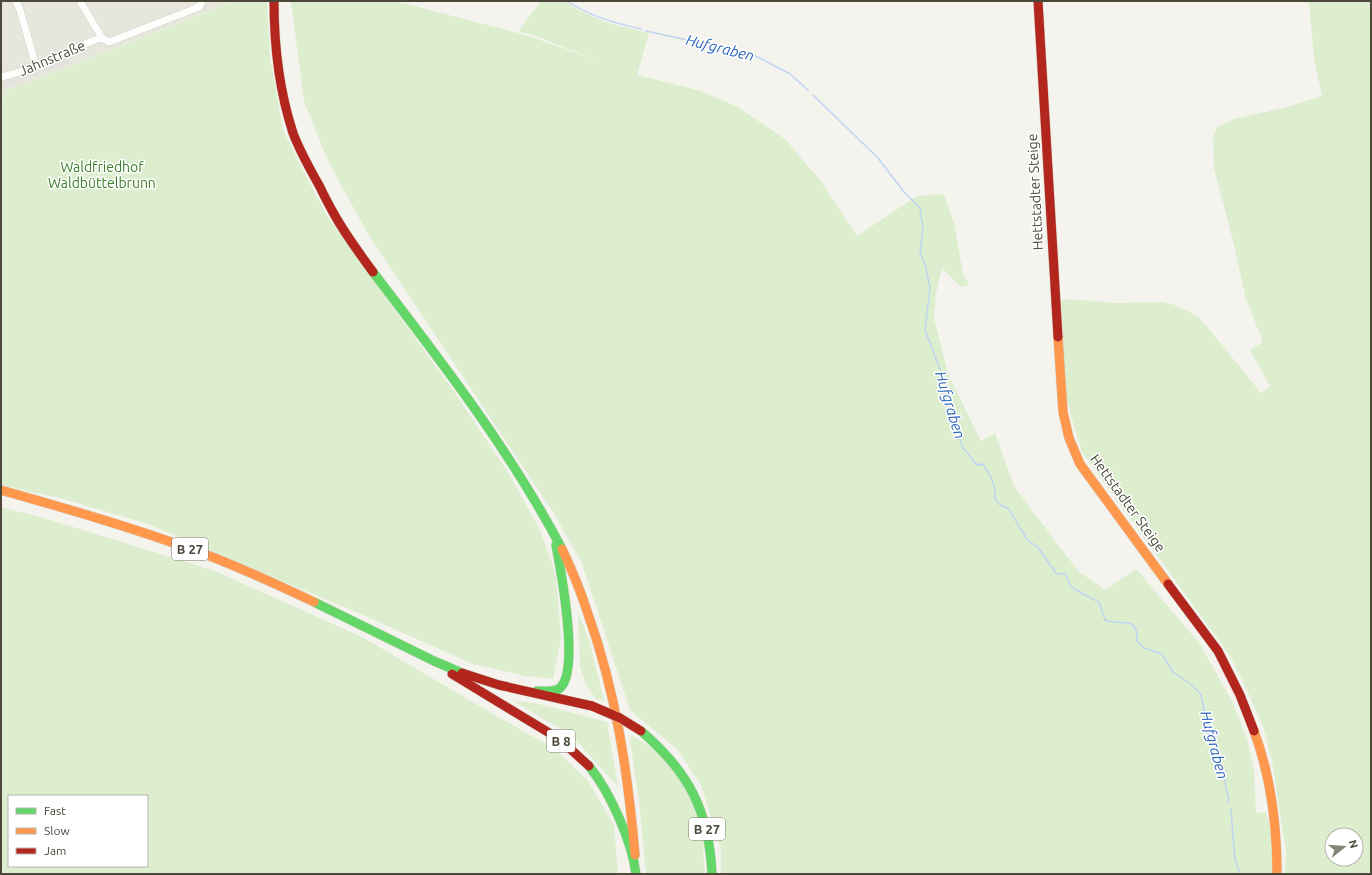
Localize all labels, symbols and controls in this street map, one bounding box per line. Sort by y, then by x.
water label: Hufgraben [684,31,756,64]
street label: Jahnstraße [17,37,87,79]
street label: Hettstadter Steige [1024,133,1046,251]
park label: Waldfriedhof Waldbüttelbrunn [48,159,156,191]
water label: Hufgraben [932,369,969,441]
street label: Hettstadter Steige [1087,451,1169,555]
road number: B 27 [172,538,208,560]
water label: Hufgraben [1197,709,1232,781]
road number: B 8 [547,730,575,752]
legend [8,795,148,867]
text: Fast [44,804,66,817]
road number: B 27 [689,818,725,840]
text: Slow [44,824,70,837]
north arrow [1324,827,1364,867]
text: N [1347,838,1361,850]
text: Jam [44,844,66,857]

